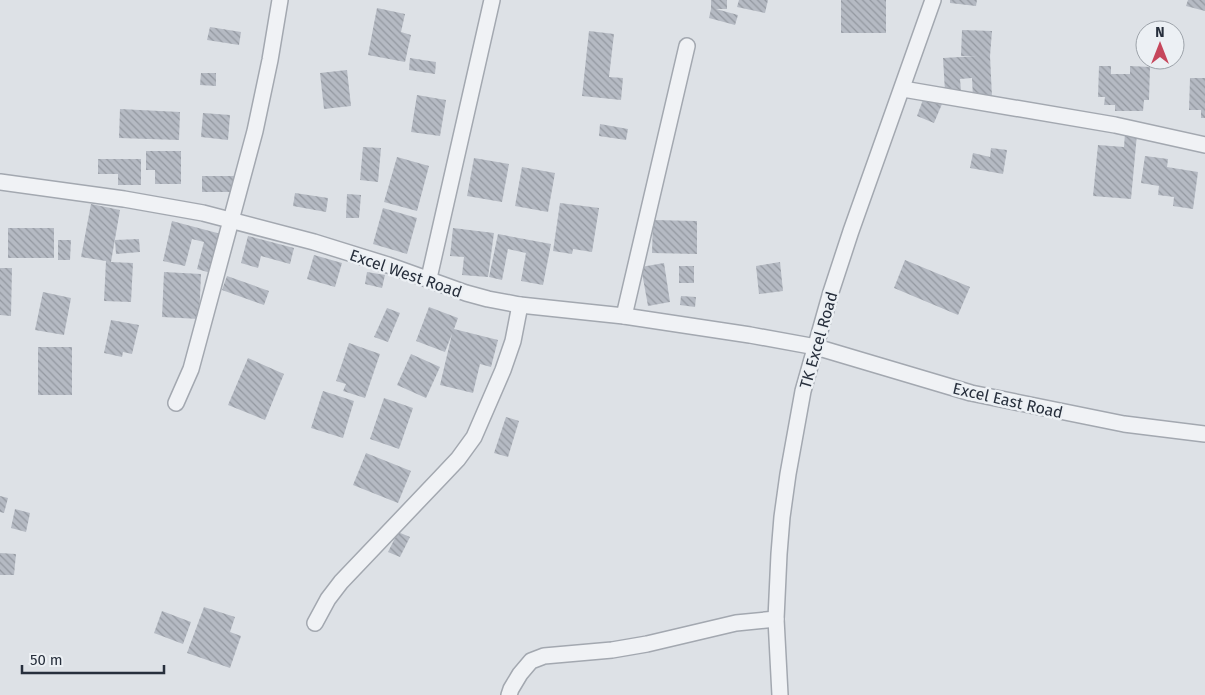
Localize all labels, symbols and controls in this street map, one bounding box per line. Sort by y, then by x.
north arrow [1135,20,1185,70]
text: N [1155,24,1165,41]
street label: Excel West Road [347,245,464,302]
street label: TK Excel Road [796,289,841,391]
street label: Excel East Road [951,379,1065,422]
scale bar [22,642,165,674]
text: 50 m [30,651,63,669]

